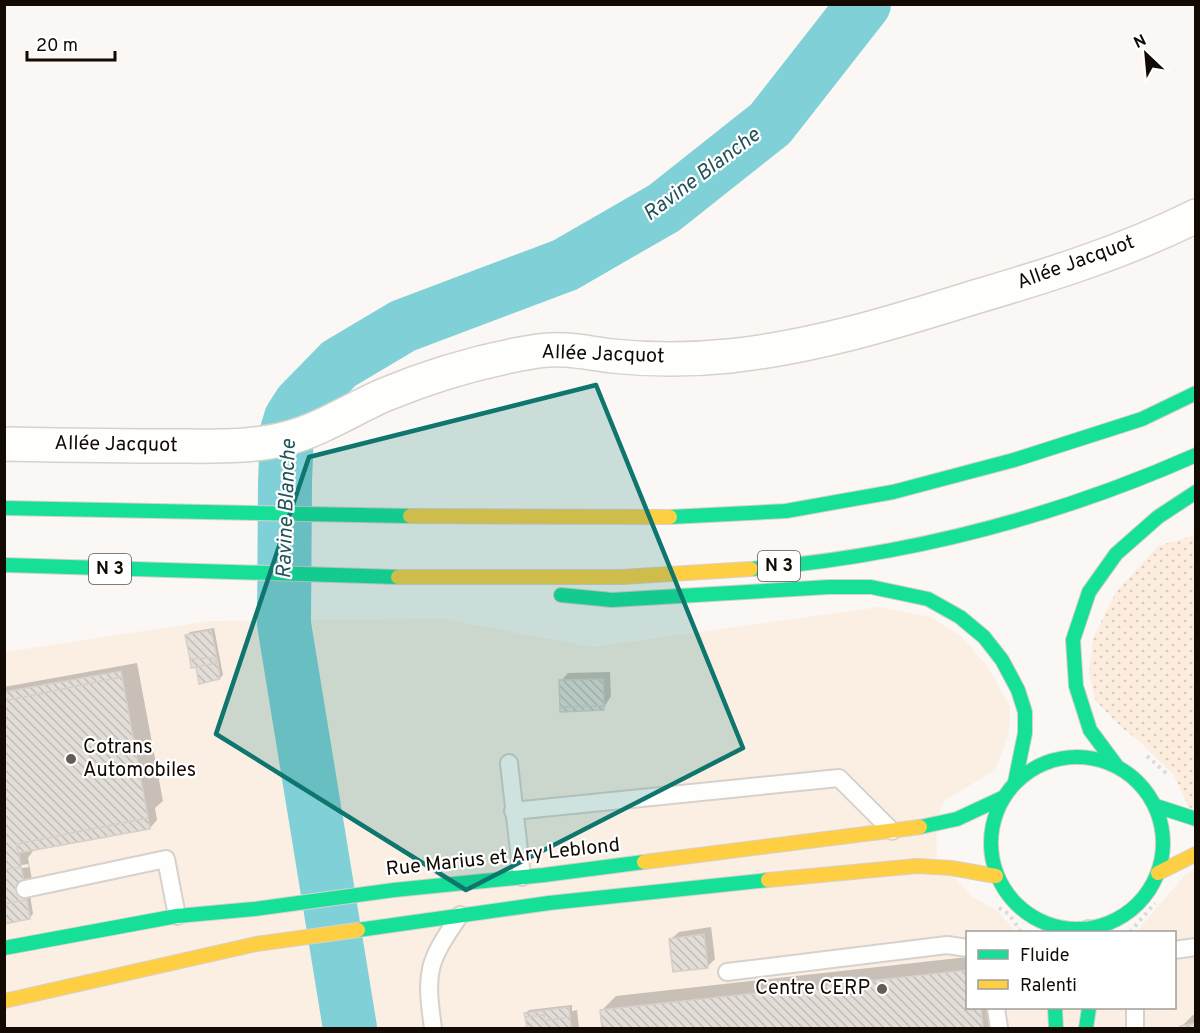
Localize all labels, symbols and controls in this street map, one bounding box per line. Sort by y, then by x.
scale bar [27,24,116,62]
north arrow [1116,24,1176,84]
text: N [1131,31,1150,54]
text: 20 m [36,35,78,58]
water label: Ravine Blanche [638,122,767,228]
street label: Allée Jacquot [1014,230,1138,296]
street label: Allée Jacquot [541,340,665,370]
street label: Allée Jacquot [54,431,178,459]
water label: Ravine Blanche [271,438,303,579]
road number: N 3 [758,551,800,581]
road number: N 3 [89,554,131,584]
place label: Cotrans Automobiles [83,735,196,784]
marker: Cotrans Automobiles [64,752,78,766]
street label: Rue Marius et Ary Leblond [385,833,621,883]
legend [966,931,1176,1009]
text: Fluide [1020,945,1069,968]
text: Ralenti [1020,975,1077,998]
place label: Centre CERP [755,976,870,1002]
marker: Centre CERP [875,982,889,996]

